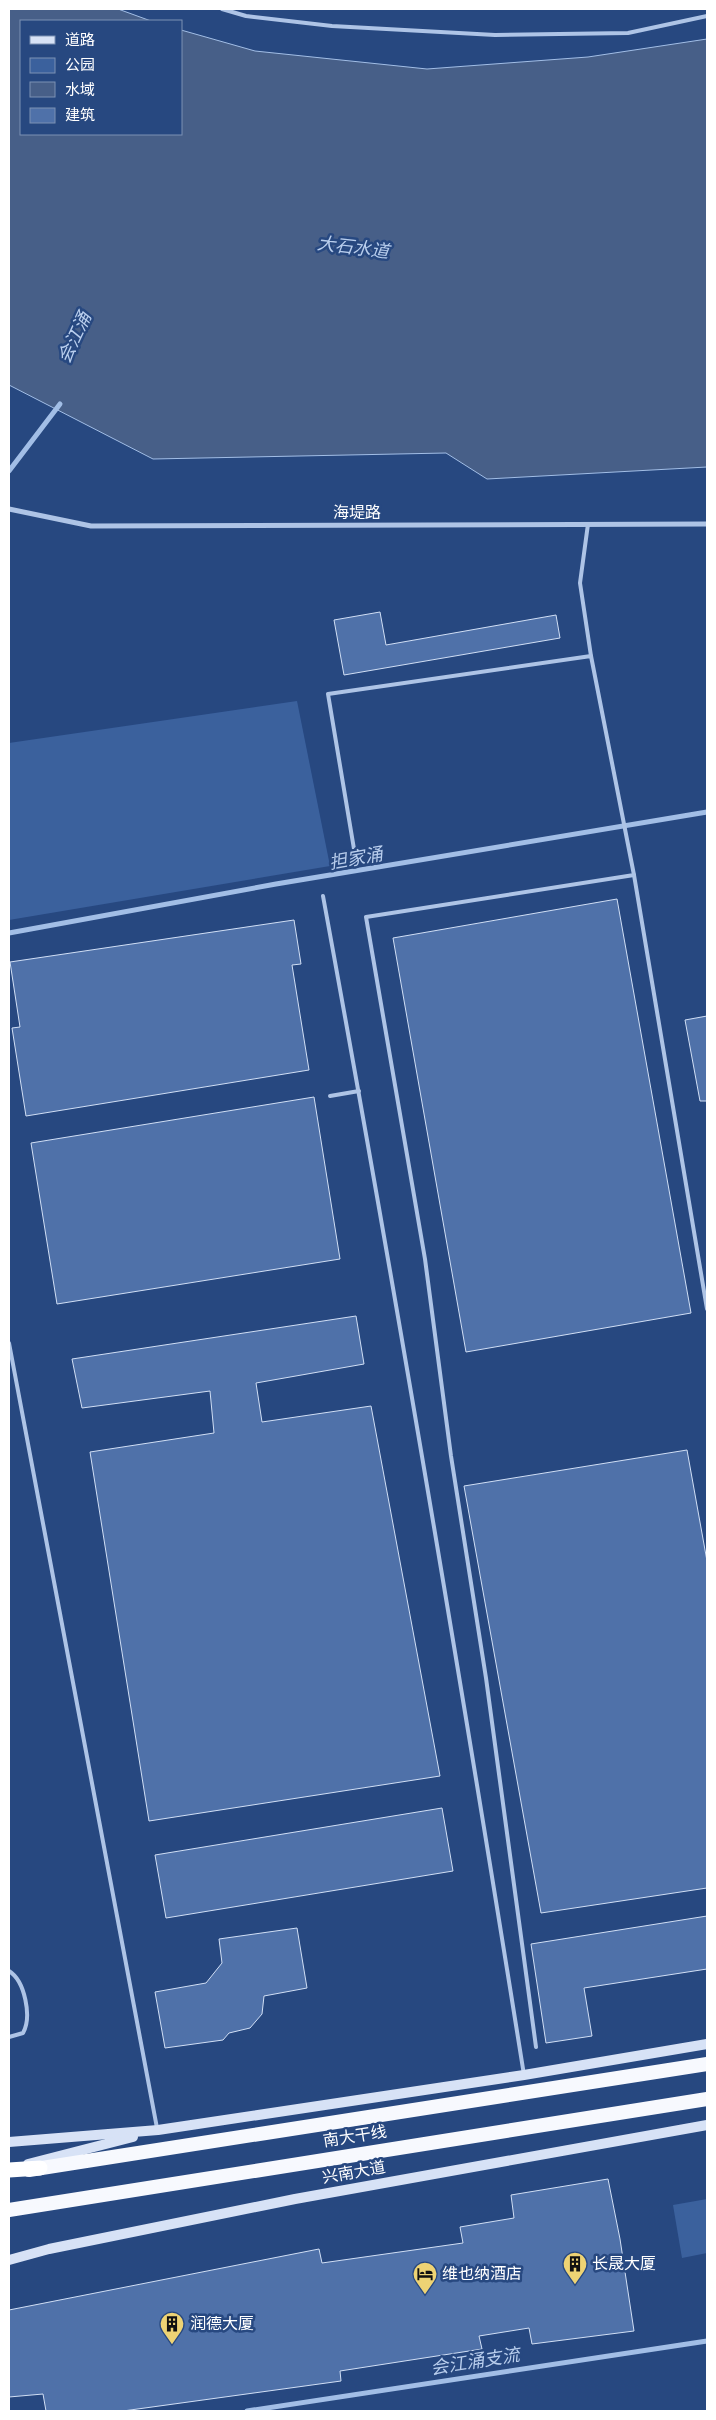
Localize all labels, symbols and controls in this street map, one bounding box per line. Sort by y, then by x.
legend [20,20,182,135]
text: 道路 [65,31,95,50]
text: 公园 [65,56,95,75]
text: 水域 [65,81,95,100]
text: 建筑 [65,106,95,125]
water label: 大石水道 [316,233,393,263]
water label: 会江涌 [54,307,97,367]
street label: 海堤路 [333,504,381,523]
water label: 担家涌 [328,844,386,874]
street label: 南大干线 [322,2123,388,2151]
street label: 兴南大道 [321,2158,387,2188]
building icon: 长晟大厦 [562,2251,588,2285]
place label: 长晟大厦 [592,2255,656,2274]
hotel icon: 维也纳酒店 [412,2261,438,2295]
place label: 维也纳酒店 [442,2265,522,2284]
building icon: 润德大厦 [159,2311,185,2345]
place label: 润德大厦 [190,2315,254,2334]
water label: 会江涌支流 [429,2344,524,2379]

